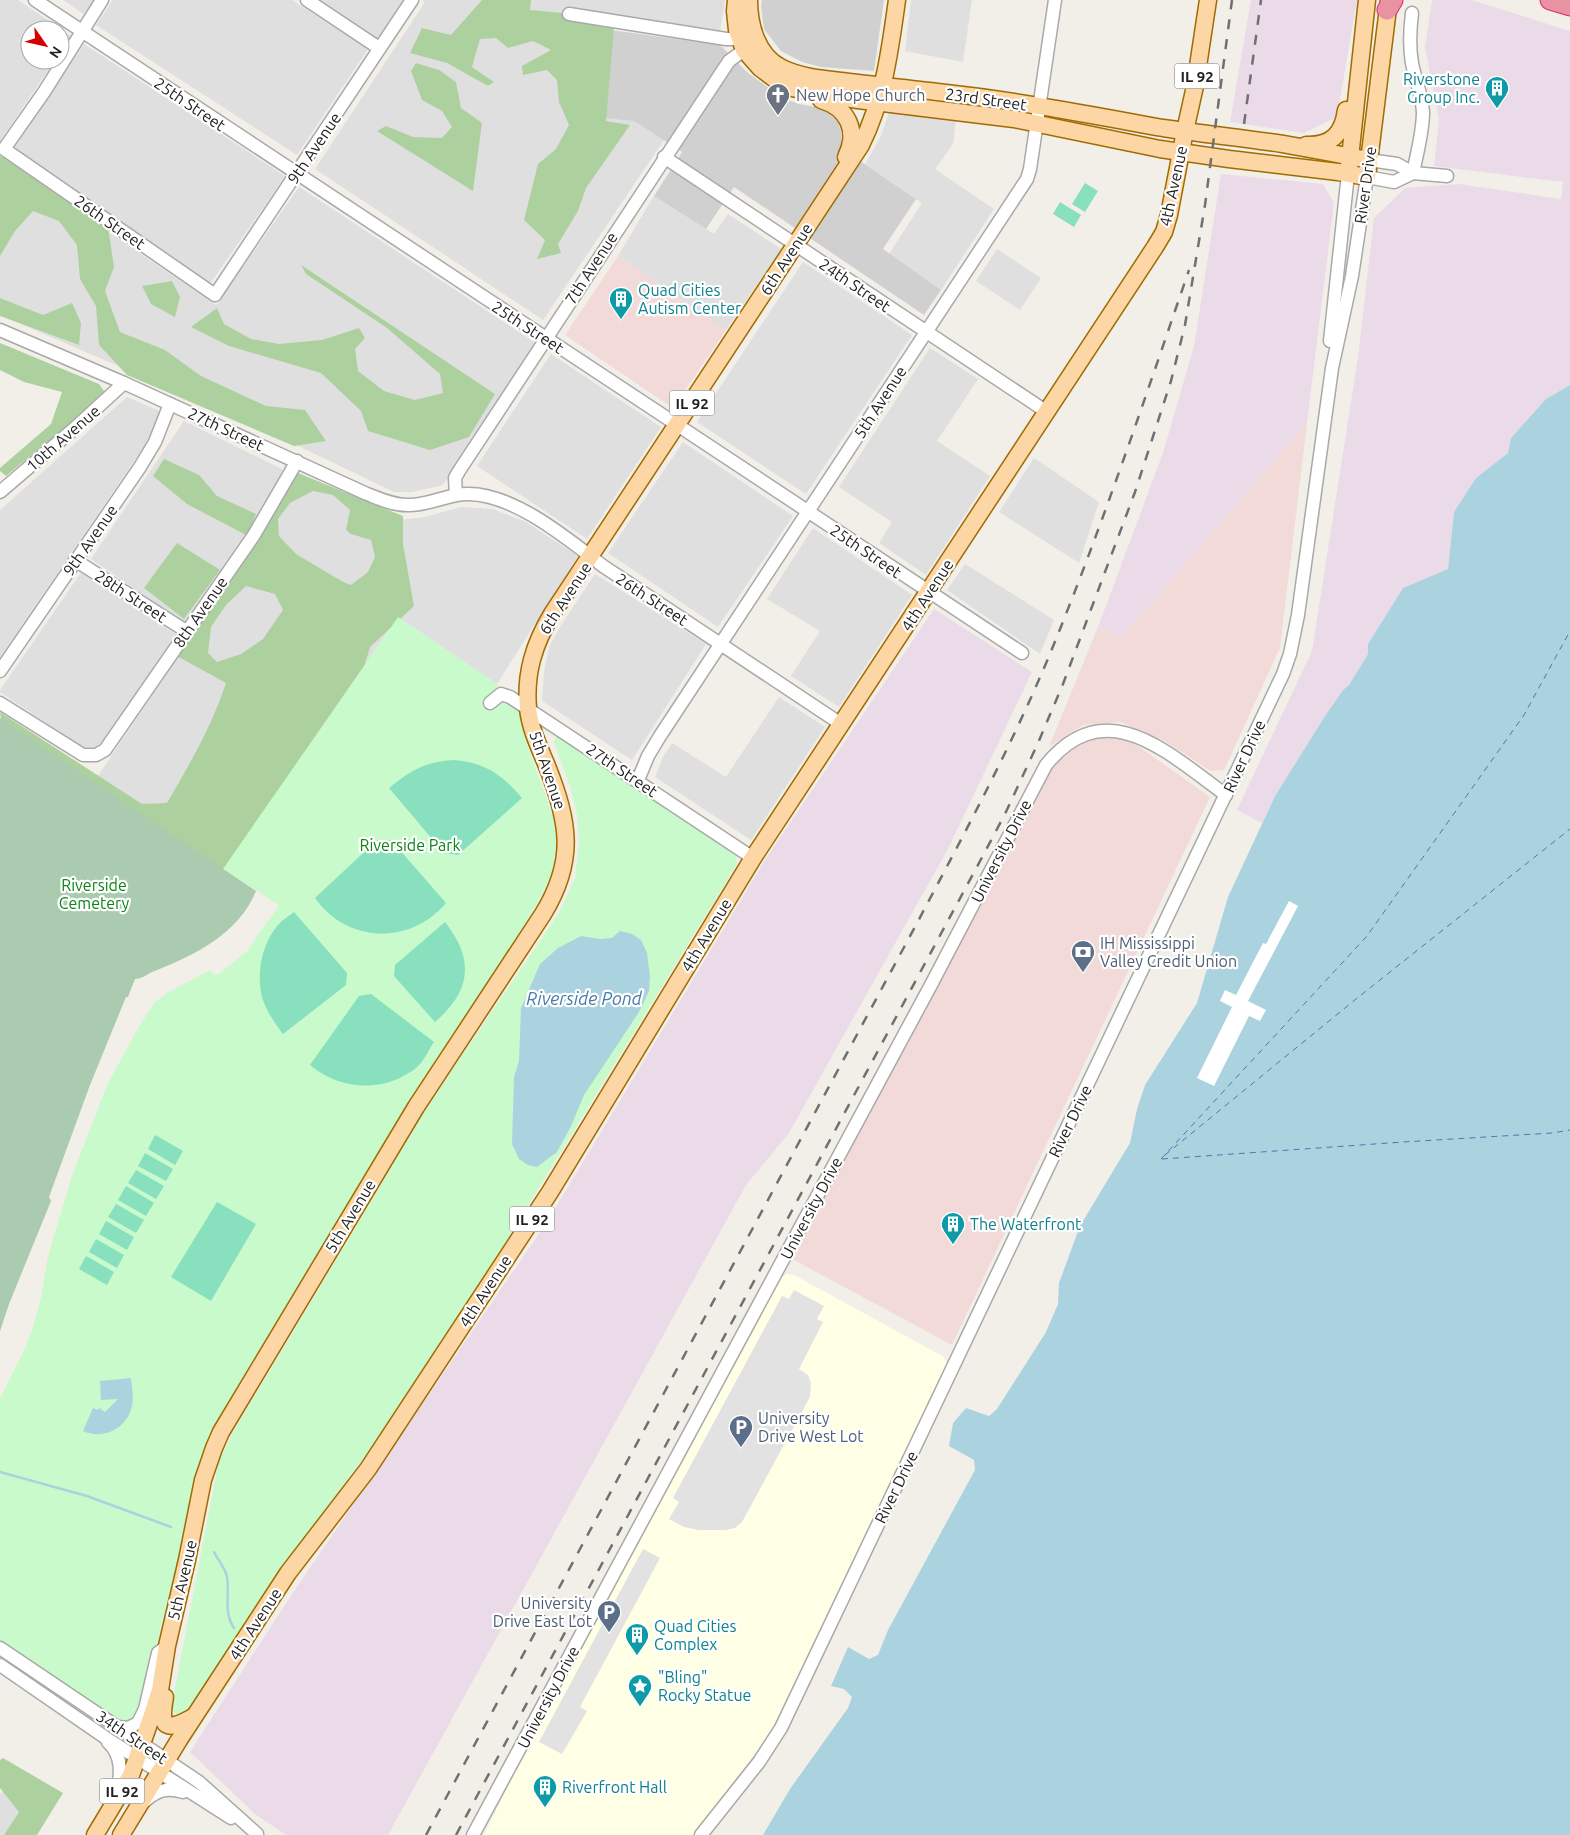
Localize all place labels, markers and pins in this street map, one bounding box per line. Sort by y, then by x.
place label: Riverstone Group Inc. [1403,70,1480,106]
building icon: Riverstone Group Inc. [1484,75,1510,109]
church icon: New Hope Church [765,82,791,116]
place label: New Hope Church [796,86,925,104]
place label: Quad Cities Autism Center [638,281,741,317]
building icon: Quad Cities Autism Center [608,286,634,320]
place label: IH Mississippi Valley Credit Union [1100,934,1237,970]
bank icon: IH Mississippi Valley Credit Union [1070,939,1096,973]
building icon: The Waterfront [940,1211,966,1245]
place label: The Waterfront [970,1215,1082,1233]
place label: University Drive West Lot [758,1409,864,1445]
parking icon: University Drive West Lot [728,1414,754,1448]
place label: University Drive East Lot [493,1594,593,1630]
parking icon: University Drive East Lot [596,1599,622,1633]
place label: Quad Cities Complex [654,1617,737,1653]
building icon: Quad Cities Complex [624,1622,650,1656]
place label: "Bling" Rocky Statue [658,1668,751,1704]
place icon: "Bling" Rocky Statue [627,1673,653,1707]
building icon: Riverfront Hall [532,1774,558,1808]
place label: Riverfront Hall [562,1778,667,1796]

